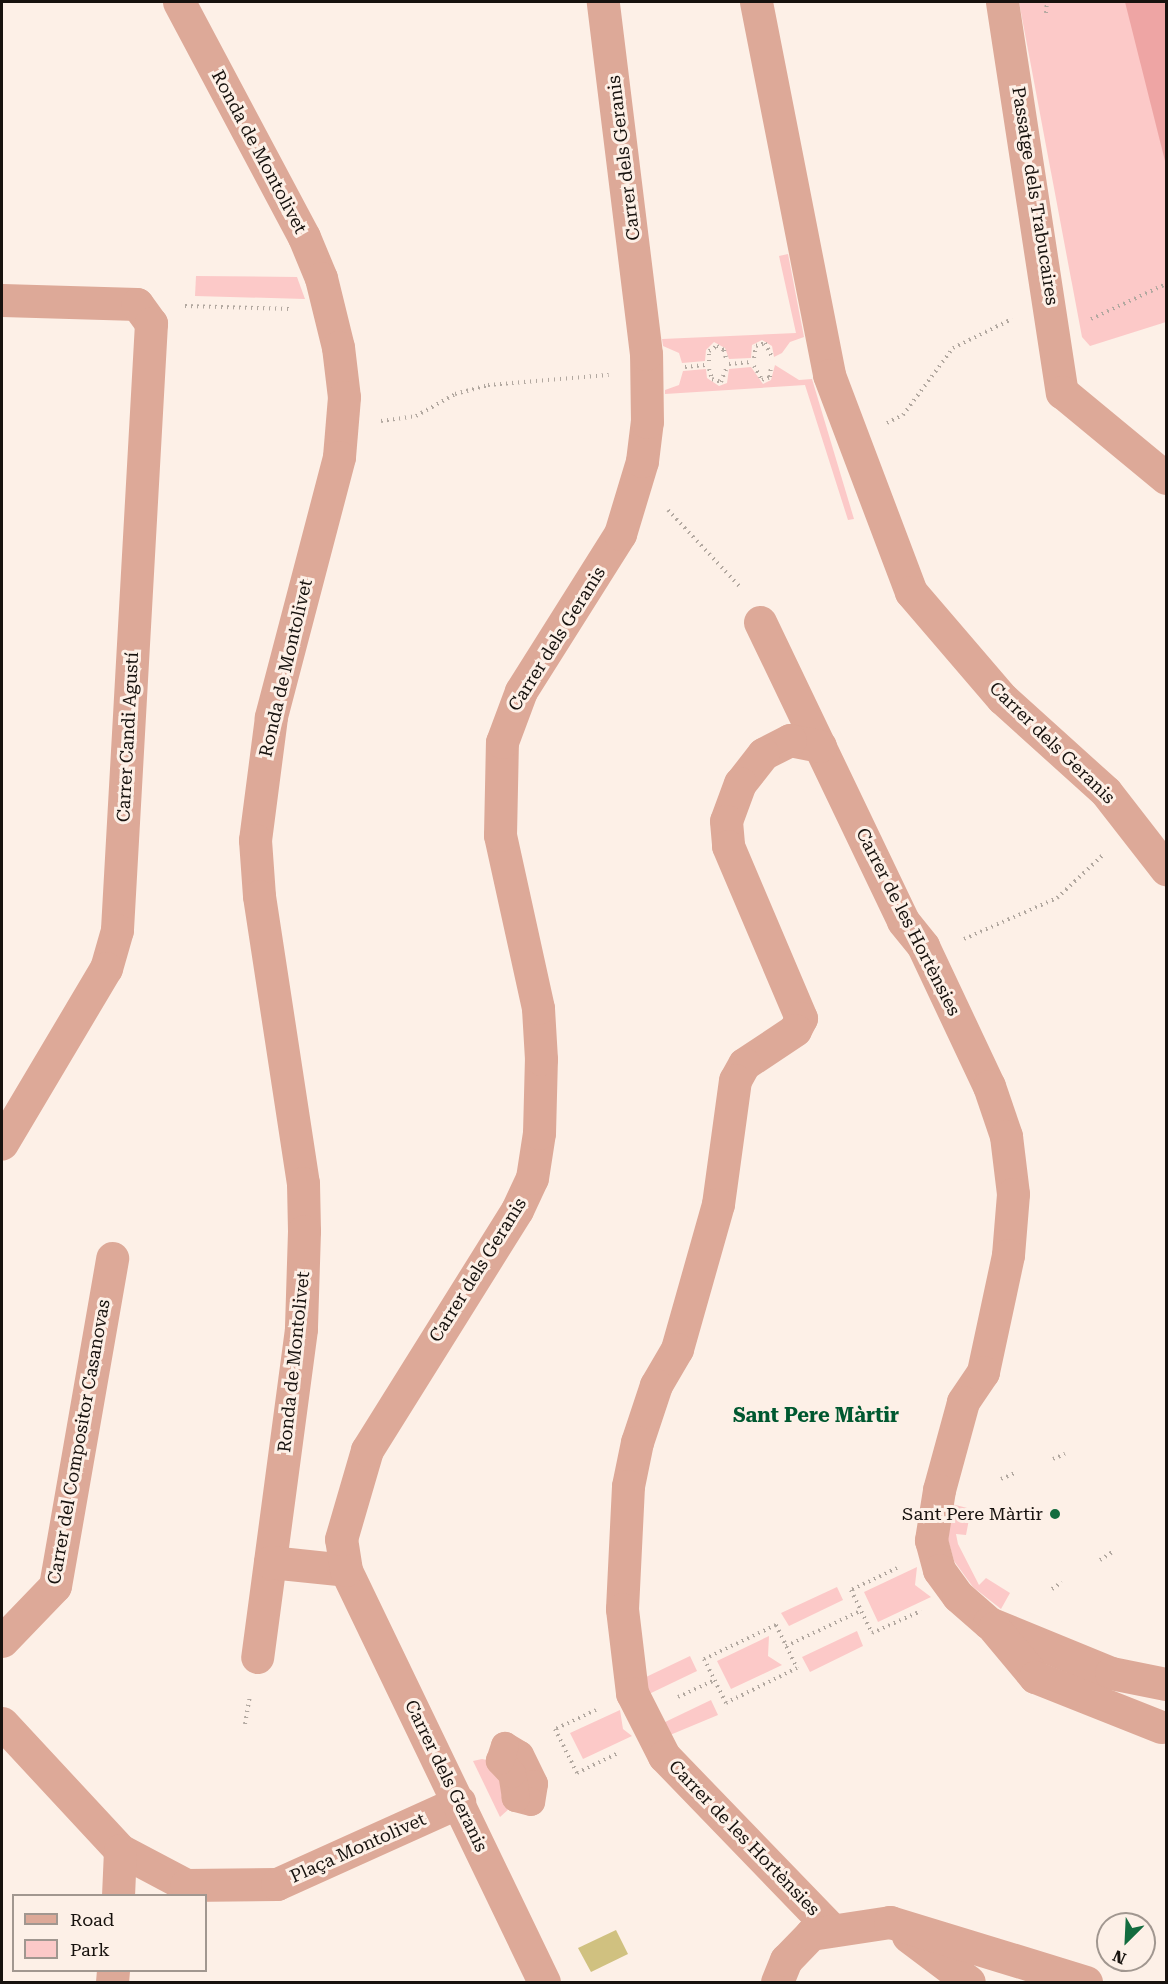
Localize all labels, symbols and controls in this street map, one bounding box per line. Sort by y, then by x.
street label: Ronda de Montolivet [207,67,311,237]
street label: Carrer dels Geranis [603,74,645,242]
street label: Passatge dels Trabucaires [1007,85,1063,307]
street label: Carrer dels Geranis [504,563,610,715]
street label: Ronda de Montolivet [255,577,317,759]
street label: Carrer Candi Agustí [113,651,143,823]
street label: Carrer dels Geranis [985,677,1119,809]
street label: Carrer de les Hortènsies [851,824,965,1020]
street label: Carrer dels Geranis [425,1194,531,1346]
street label: Ronda de Montolivet [274,1270,314,1454]
street label: Carrer del Compositor Casanovas [43,1298,115,1586]
district label: Sant Pere Màrtir [733,1403,899,1427]
place label: Sant Pere Màrtir [902,1503,1043,1525]
marker: Sant Pere Màrtir [1048,1507,1062,1521]
street label: Carrer dels Geranis [400,1697,492,1855]
street label: Carrer de les Hortènsies [664,1756,824,1920]
street label: Plaça Montolivet [287,1808,429,1888]
legend [12,1894,207,1972]
text: Road [70,1909,114,1930]
north arrow [1096,1912,1156,1972]
text: Park [70,1939,110,1960]
text: N [1110,1946,1129,1968]

